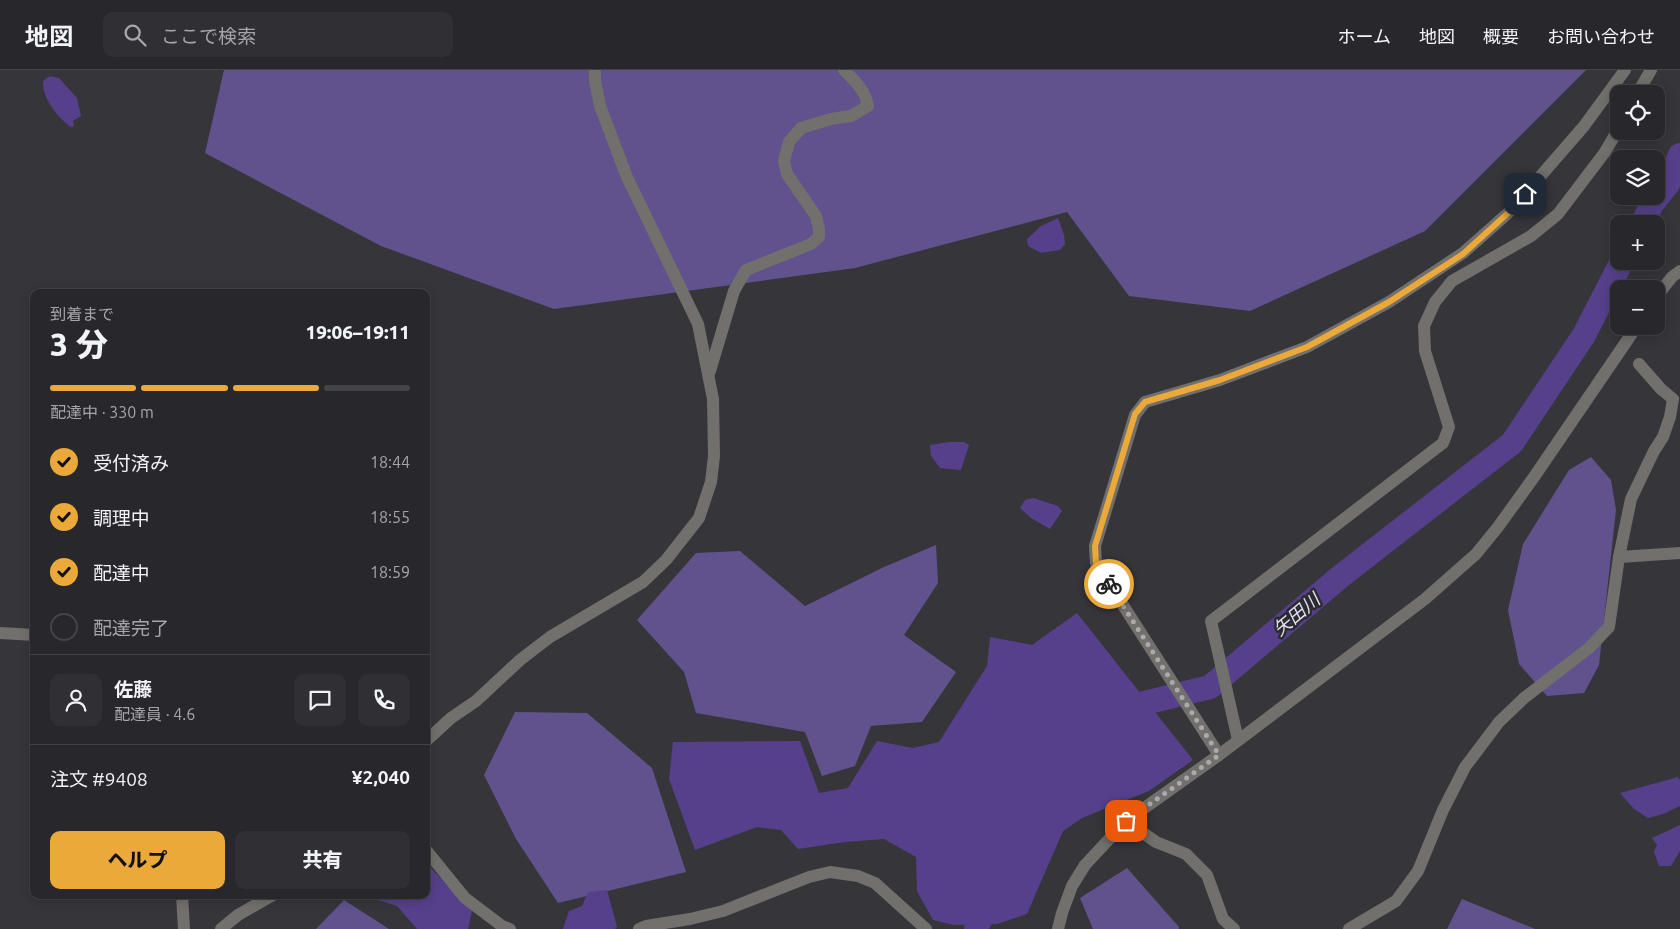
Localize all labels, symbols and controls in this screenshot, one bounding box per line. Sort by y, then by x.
search box [103,12,453,57]
icon: search [121,21,149,49]
text: 地図 [25,23,73,50]
text: ここで検索 [161,25,256,47]
text: ホーム [1338,26,1391,46]
text: 地図 [1419,26,1455,46]
text: 概要 [1483,26,1519,46]
text: お問い合わせ [1547,26,1655,46]
map controls [1610,85,1665,335]
button: locate [1610,85,1665,140]
button: layers [1610,150,1665,205]
pin [1504,173,1546,215]
icon: home [1511,180,1539,208]
button: + [1610,215,1665,270]
button: − [1610,280,1665,335]
text: 到着まで [50,305,114,323]
text: 19:06–19:11 [305,321,410,343]
text: 3 分 [50,326,108,362]
text: 配達中 · 330 m [50,403,154,421]
icon: check [50,448,78,476]
text: 受付済み [93,452,169,474]
text: 18:44 [370,453,410,471]
icon: check [50,503,78,531]
text: 調理中 [93,507,150,529]
text: 18:55 [370,508,410,526]
icon: check [50,558,78,586]
courier [1084,559,1134,609]
text: 配達中 [93,562,150,584]
text: 18:59 [370,563,410,581]
icon: bike [1095,570,1123,598]
water label: 矢田川 [1269,588,1325,639]
text: 配達完了 [93,617,169,639]
button: person [50,674,102,726]
button: chat [294,674,346,726]
button: phone [358,674,410,726]
text: 佐藤 [114,678,152,700]
text: 配達員 · 4.6 [114,705,195,723]
text: ¥2,040 [352,766,410,788]
text: 注文 #9408 [50,768,148,790]
pin [1105,800,1147,842]
icon: bag [1112,807,1140,835]
button: ヘルプ [50,831,225,889]
button: 共有 [235,831,410,889]

